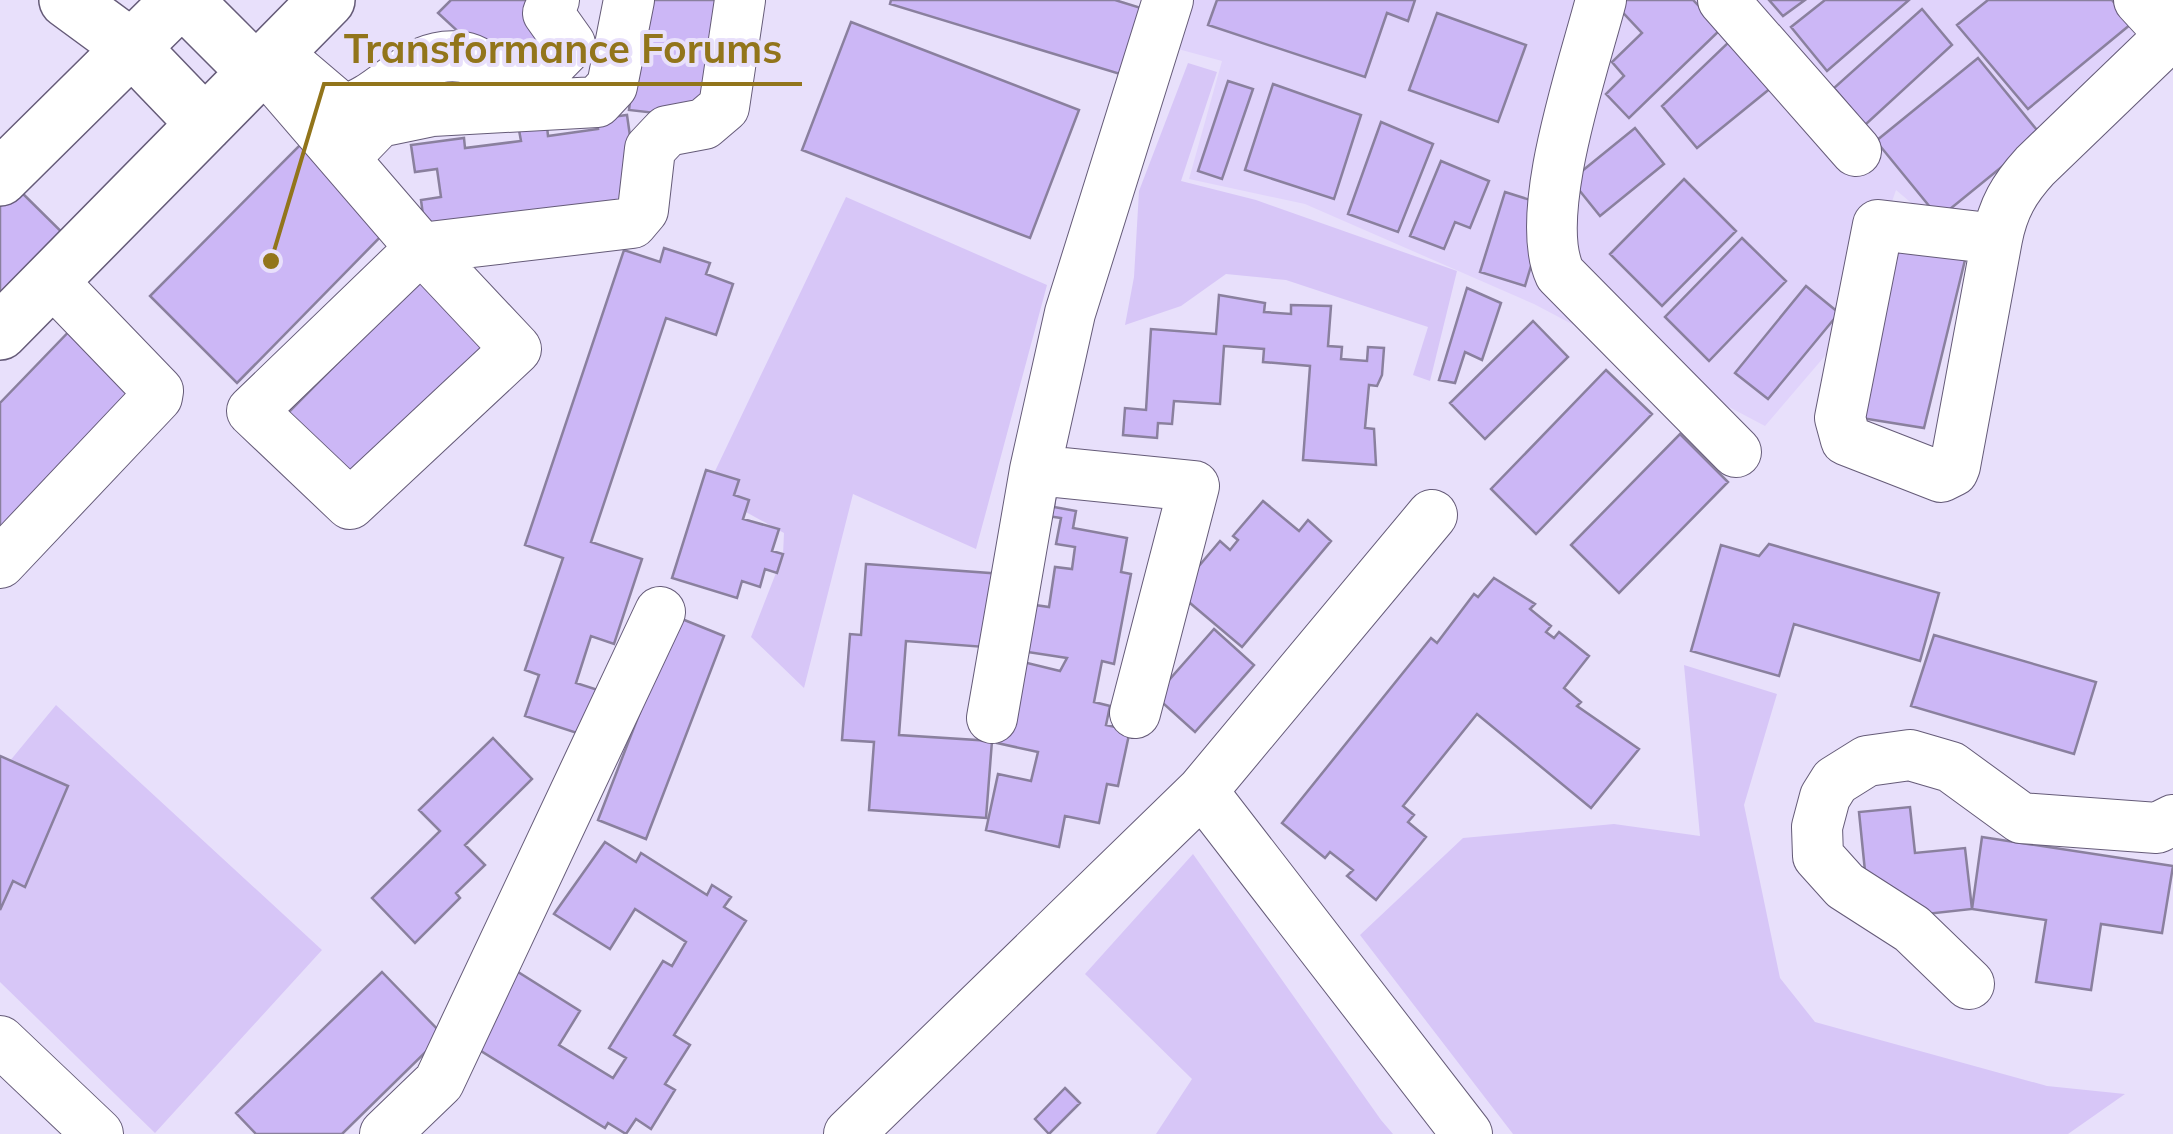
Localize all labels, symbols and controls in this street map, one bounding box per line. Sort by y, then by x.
callout: Transformance Forums [324,14,802,84]
text: Transformance Forums [344,23,782,73]

